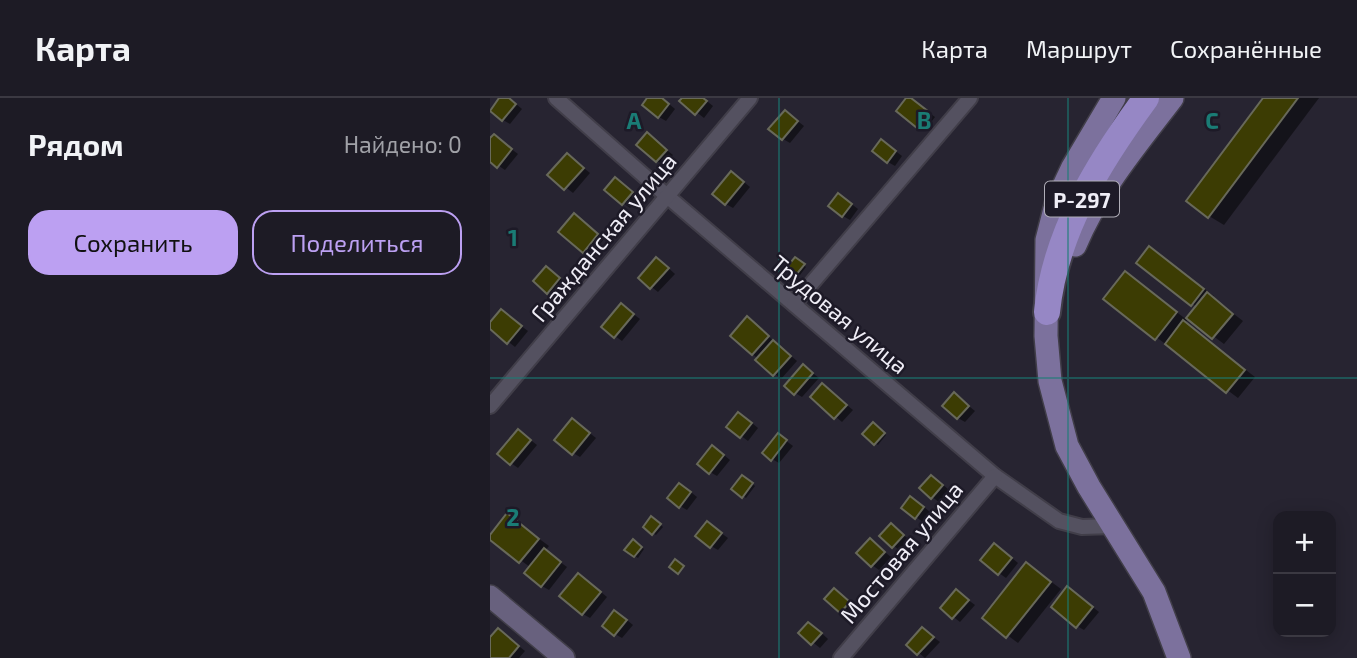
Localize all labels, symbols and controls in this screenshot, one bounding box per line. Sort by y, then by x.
text: Карта [35,28,131,68]
text: Карта [921,34,988,63]
text: Маршрут [1026,34,1132,63]
text: Сохранённые [1170,34,1322,63]
text: A [626,106,642,134]
text: B [917,106,931,134]
text: C [1205,106,1219,134]
text: Рядом [28,126,124,162]
text: Найдено: 0 [344,130,462,158]
street label: Гражданская улица [524,147,683,328]
road number: Р-297 [1045,182,1119,217]
button: Сохранить [28,210,238,275]
button: Поделиться [252,210,462,275]
text: 1 [508,223,518,251]
street label: Трудовая улица [765,249,914,380]
street label: Мостовая улица [834,476,969,629]
text: 2 [506,503,520,531]
map controls [1273,511,1336,637]
button: + [1273,511,1336,574]
button: − [1273,574,1336,637]

